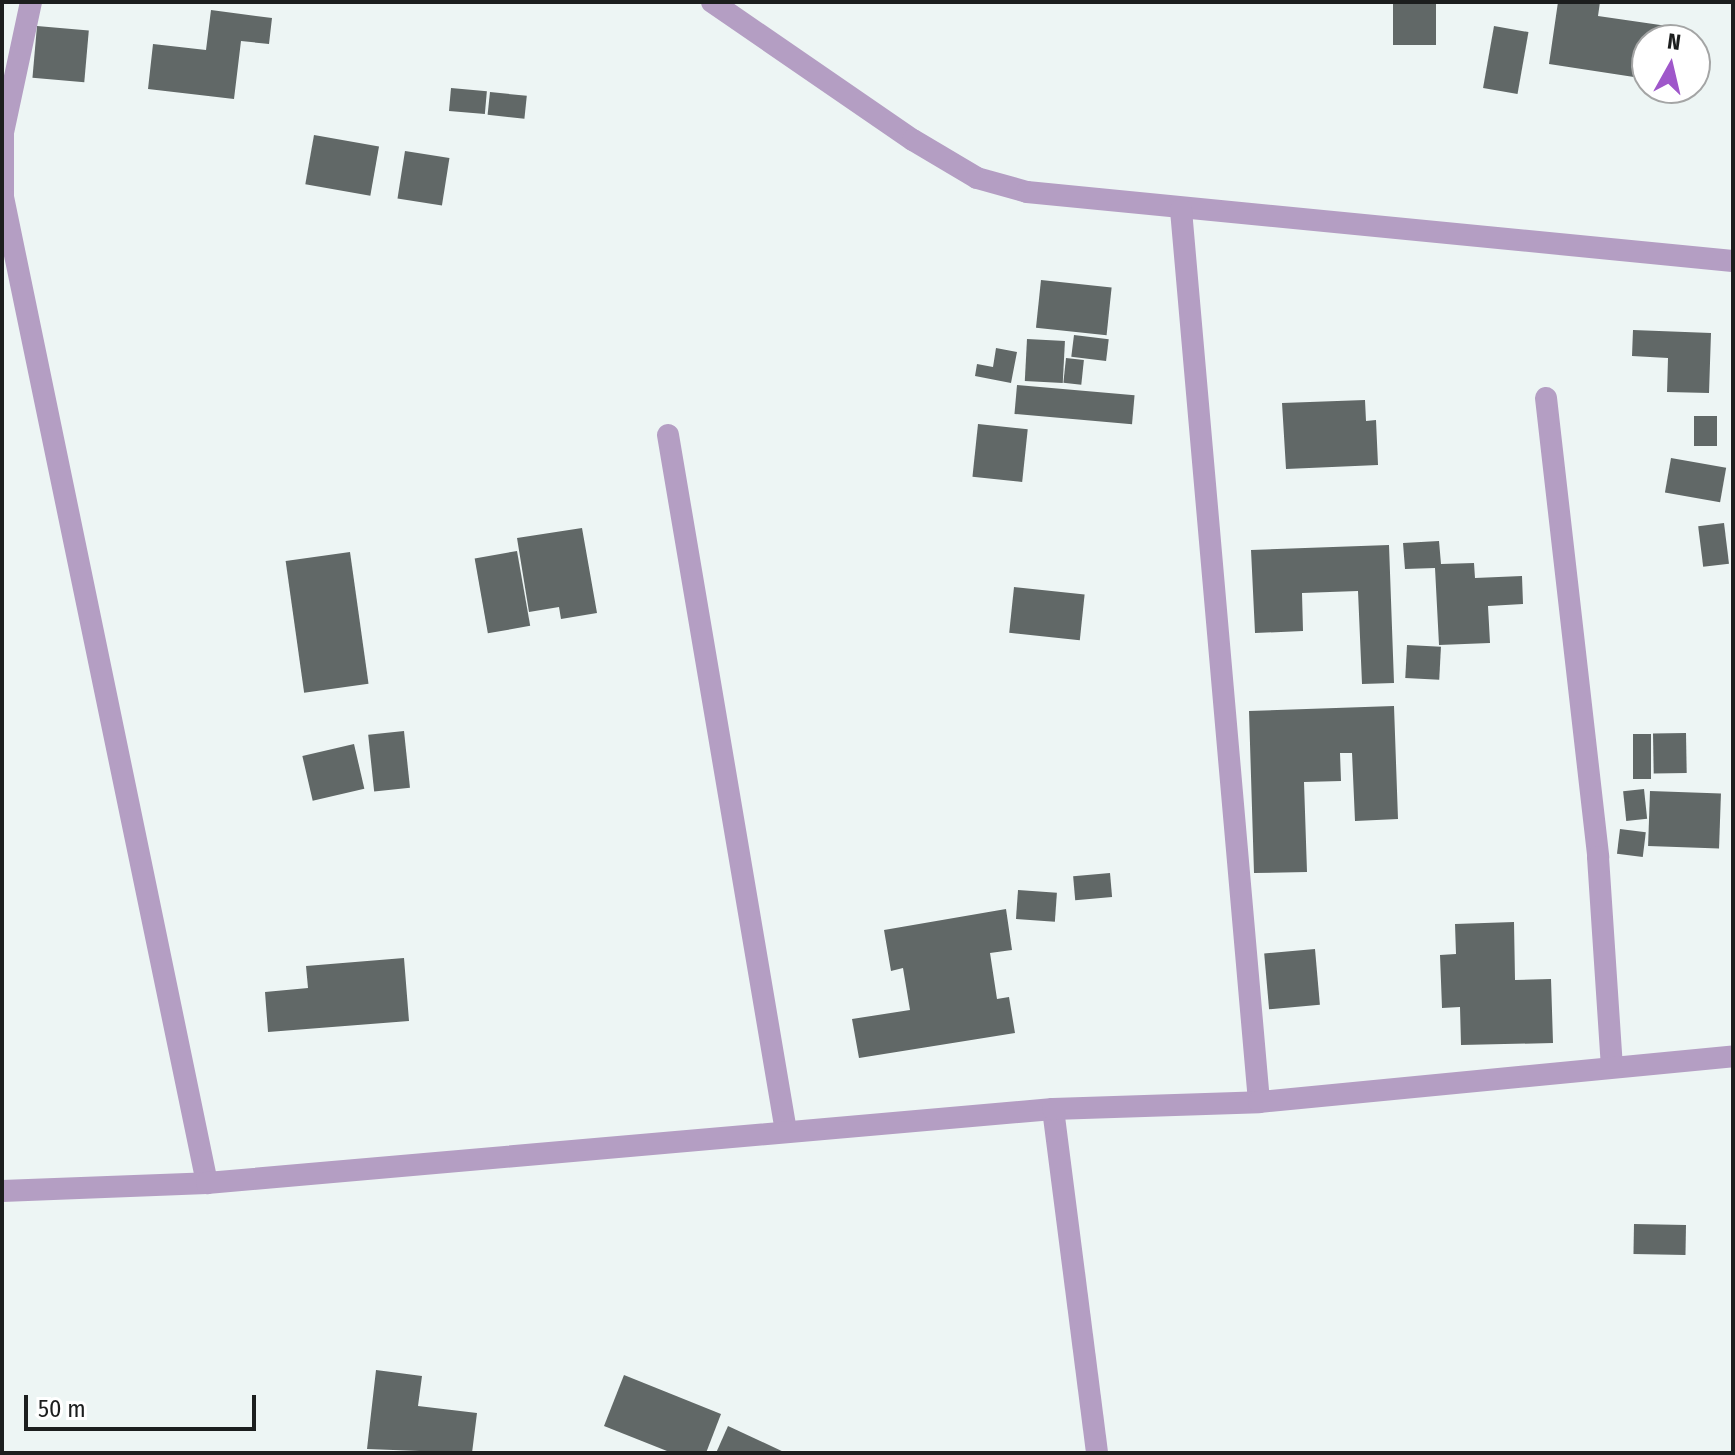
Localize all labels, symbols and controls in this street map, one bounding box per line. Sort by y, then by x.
north arrow [1631,24,1711,104]
text: N [1666,27,1683,56]
scale bar [28,1379,260,1429]
text: 50 m [38,1395,86,1423]

